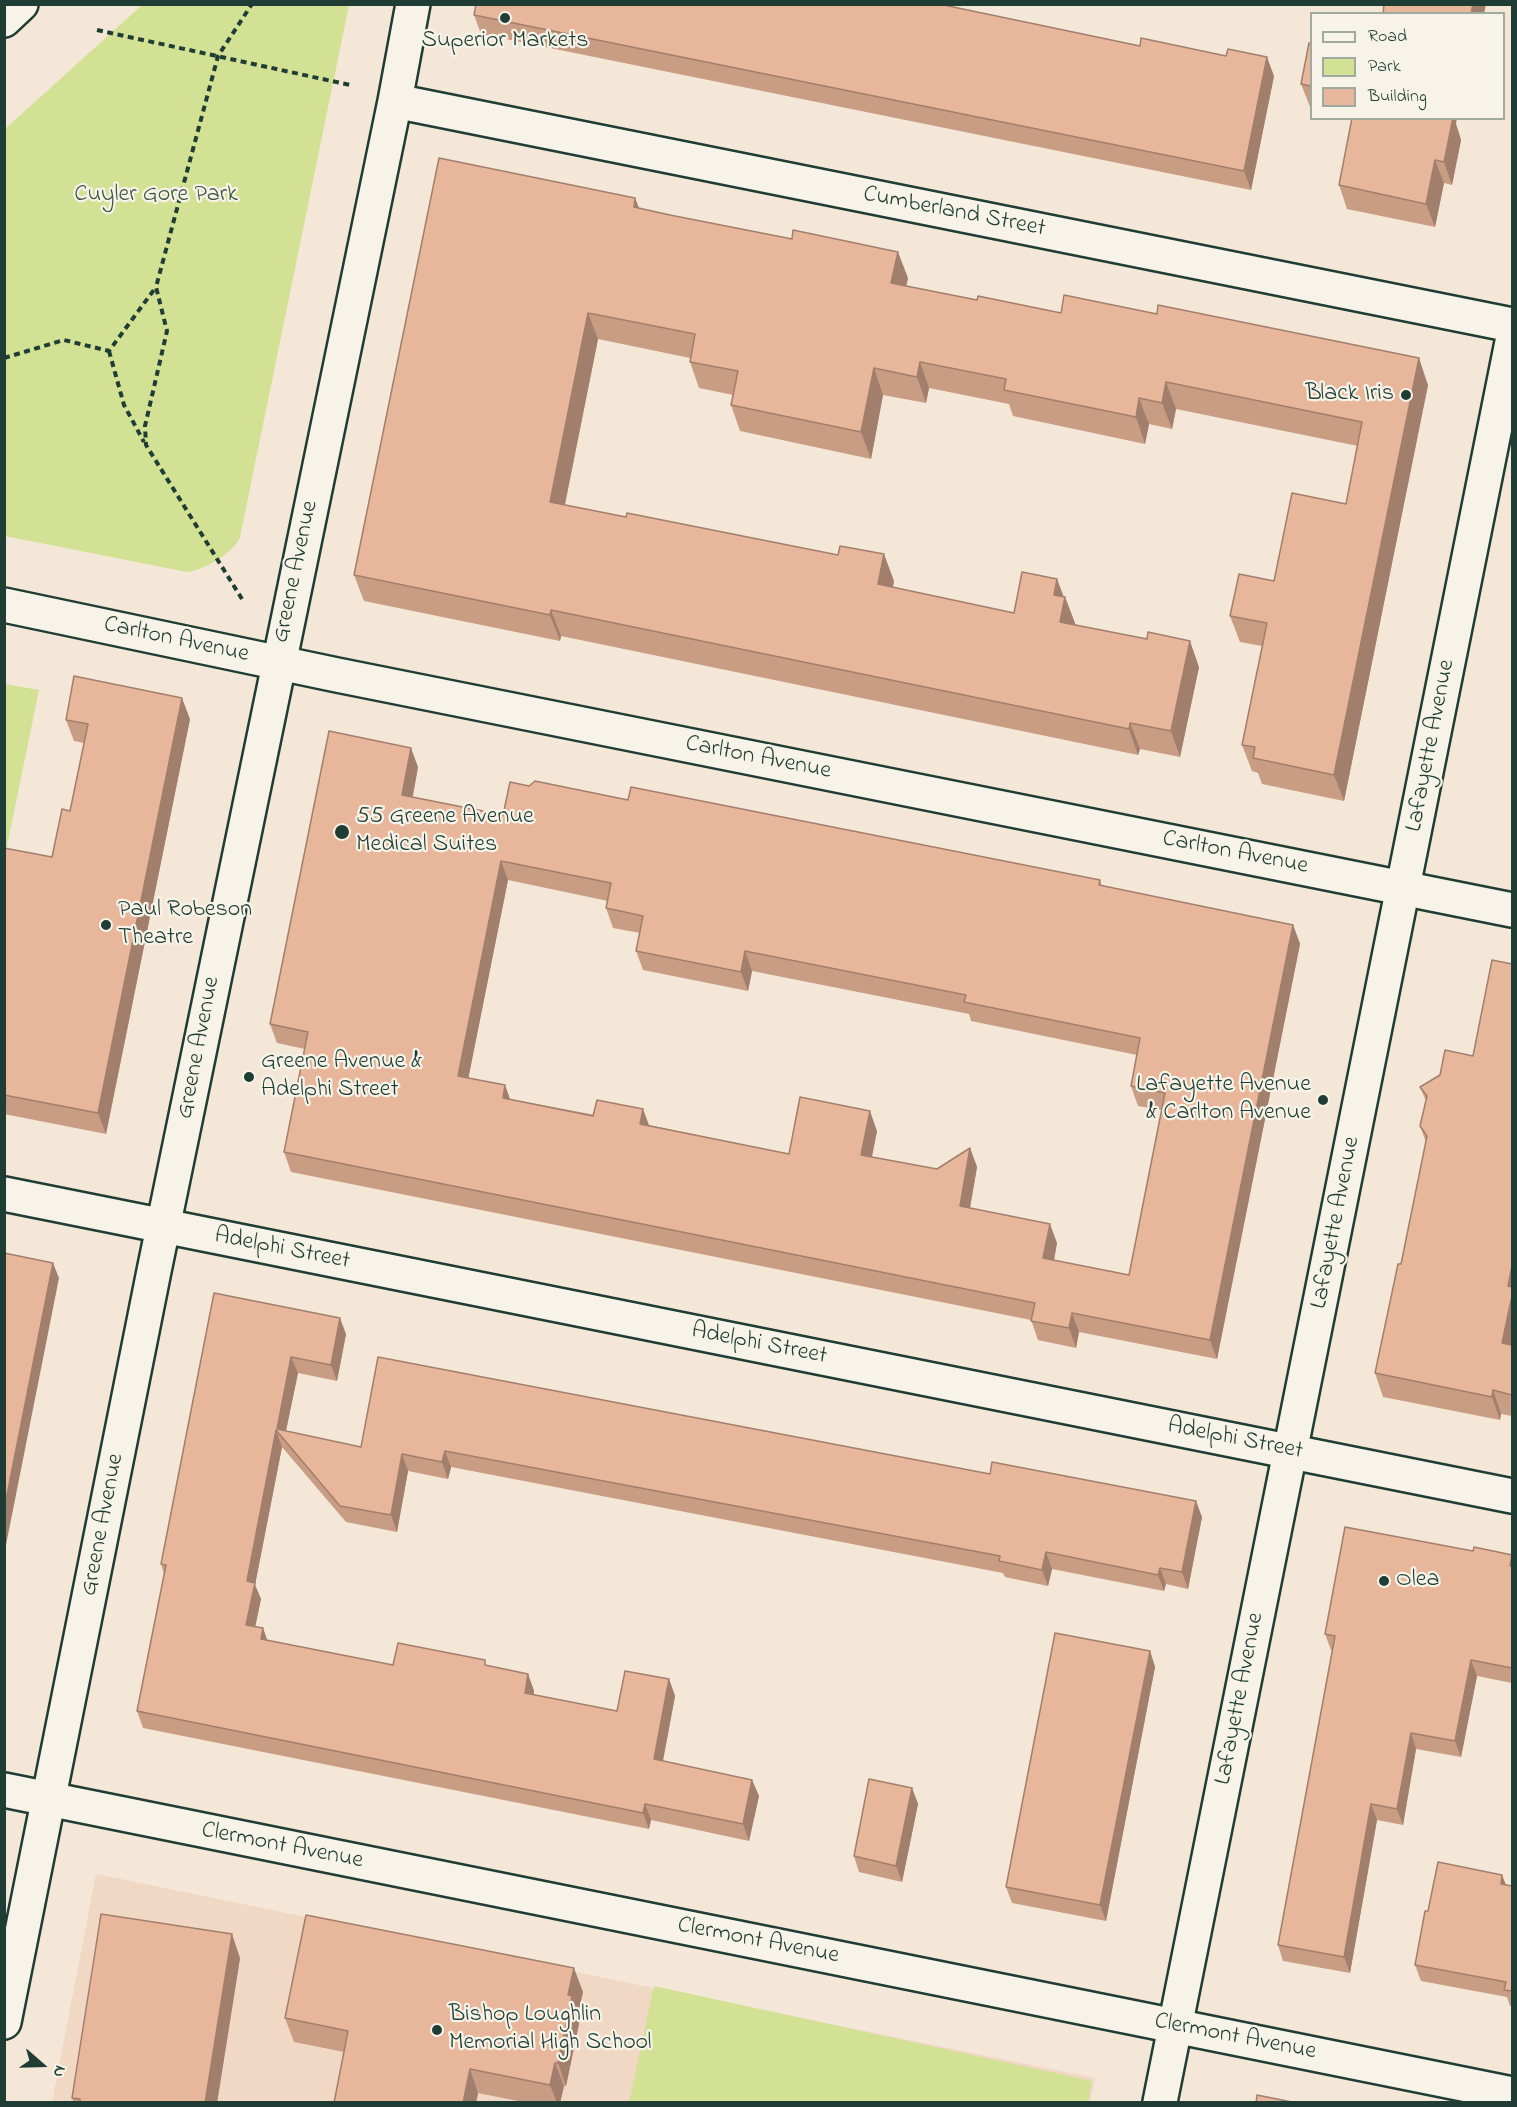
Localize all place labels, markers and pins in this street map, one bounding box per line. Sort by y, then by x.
marker: Superior Markets [498,11,512,25]
place label: Superior Markets [421,28,589,56]
place label: Black Iris [1306,381,1394,409]
marker: Black Iris [1399,388,1413,402]
place label: 55 Greene Avenue Medical Suites [356,804,534,860]
marker: 55 Greene Avenue Medical Suites [333,823,351,841]
place label: Paul Robeson Theatre [118,897,252,953]
marker: Paul Robeson Theatre [99,918,113,932]
place label: Greene Avenue & Adelphi Street [261,1049,422,1105]
marker: Greene Avenue & Adelphi Street [242,1070,256,1084]
place label: Lafayette Avenue & Carlton Avenue [1136,1072,1311,1128]
marker: Lafayette Avenue & Carlton Avenue [1316,1093,1330,1107]
place label: Olea [1396,1567,1440,1595]
marker: Olea [1377,1574,1391,1588]
place label: Bishop Loughlin Memorial High School [449,2002,651,2058]
marker: Bishop Loughlin Memorial High School [430,2023,444,2037]

